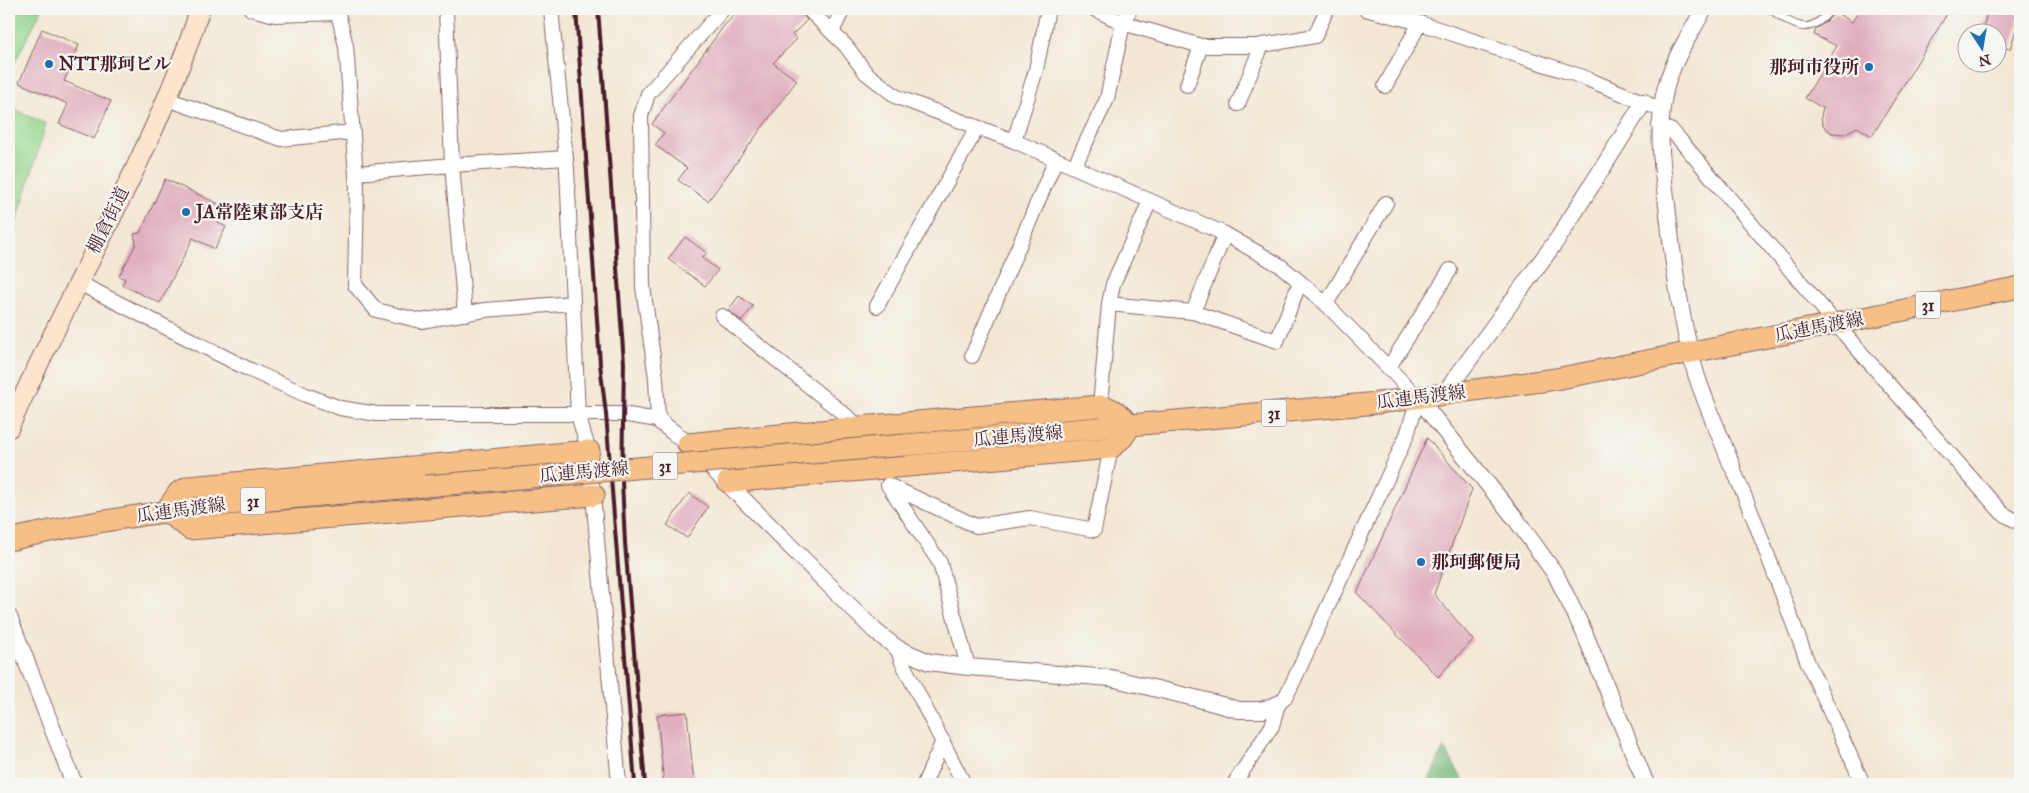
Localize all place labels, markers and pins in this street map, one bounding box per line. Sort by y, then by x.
place label: NTT那珂ビル [59,53,171,75]
place label: 那珂市役所 [1769,56,1859,78]
marker: NTT那珂ビル [43,58,55,70]
marker: 那珂市役所 [1863,61,1875,73]
place label: JA常陸東部支店 [194,201,323,224]
marker: JA常陸東部支店 [180,206,192,218]
place label: 那珂郵便局 [1431,551,1521,573]
marker: 那珂郵便局 [1415,556,1427,568]

